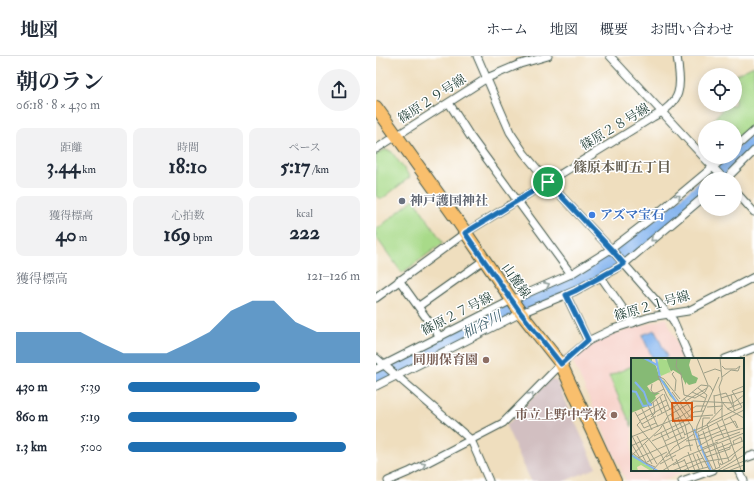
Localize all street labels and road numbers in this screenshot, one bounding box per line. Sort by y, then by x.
street label: 篠原２９号線 [395,71,469,127]
street label: 篠原２８号線 [577,100,653,154]
street label: 山麓線 [498,260,534,302]
street label: 篠原２１号線 [612,288,692,324]
street label: 篠原２７号線 [419,289,495,339]

